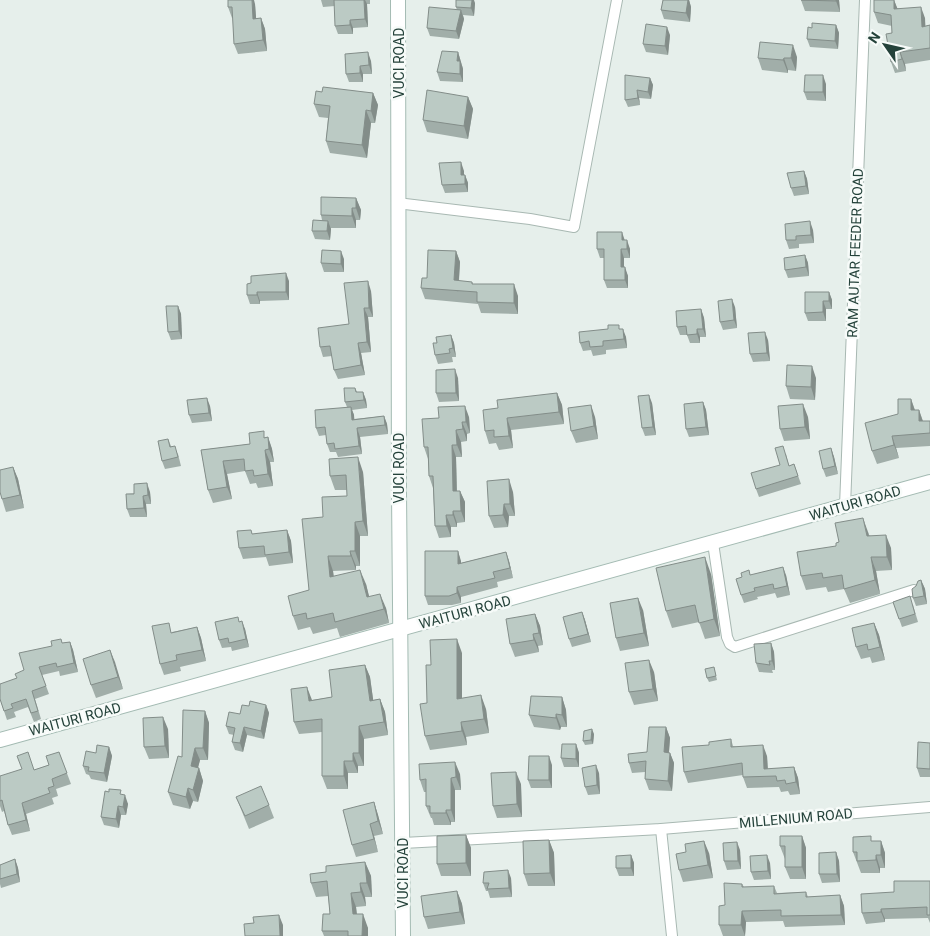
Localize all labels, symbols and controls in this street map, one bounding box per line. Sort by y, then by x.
north arrow [860,20,910,70]
street label: VUCI ROAD [391,28,407,98]
text: N [865,29,884,46]
street label: RAM AUTAR FEEDER ROAD [844,168,866,338]
street label: VUCI ROAD [391,433,407,503]
street label: WAITURI ROAD [807,482,903,524]
street label: WAITURI ROAD [417,592,513,632]
street label: WAITURI ROAD [27,699,123,739]
street label: MILLENIUM ROAD [738,805,854,831]
street label: VUCI ROAD [395,838,411,908]

